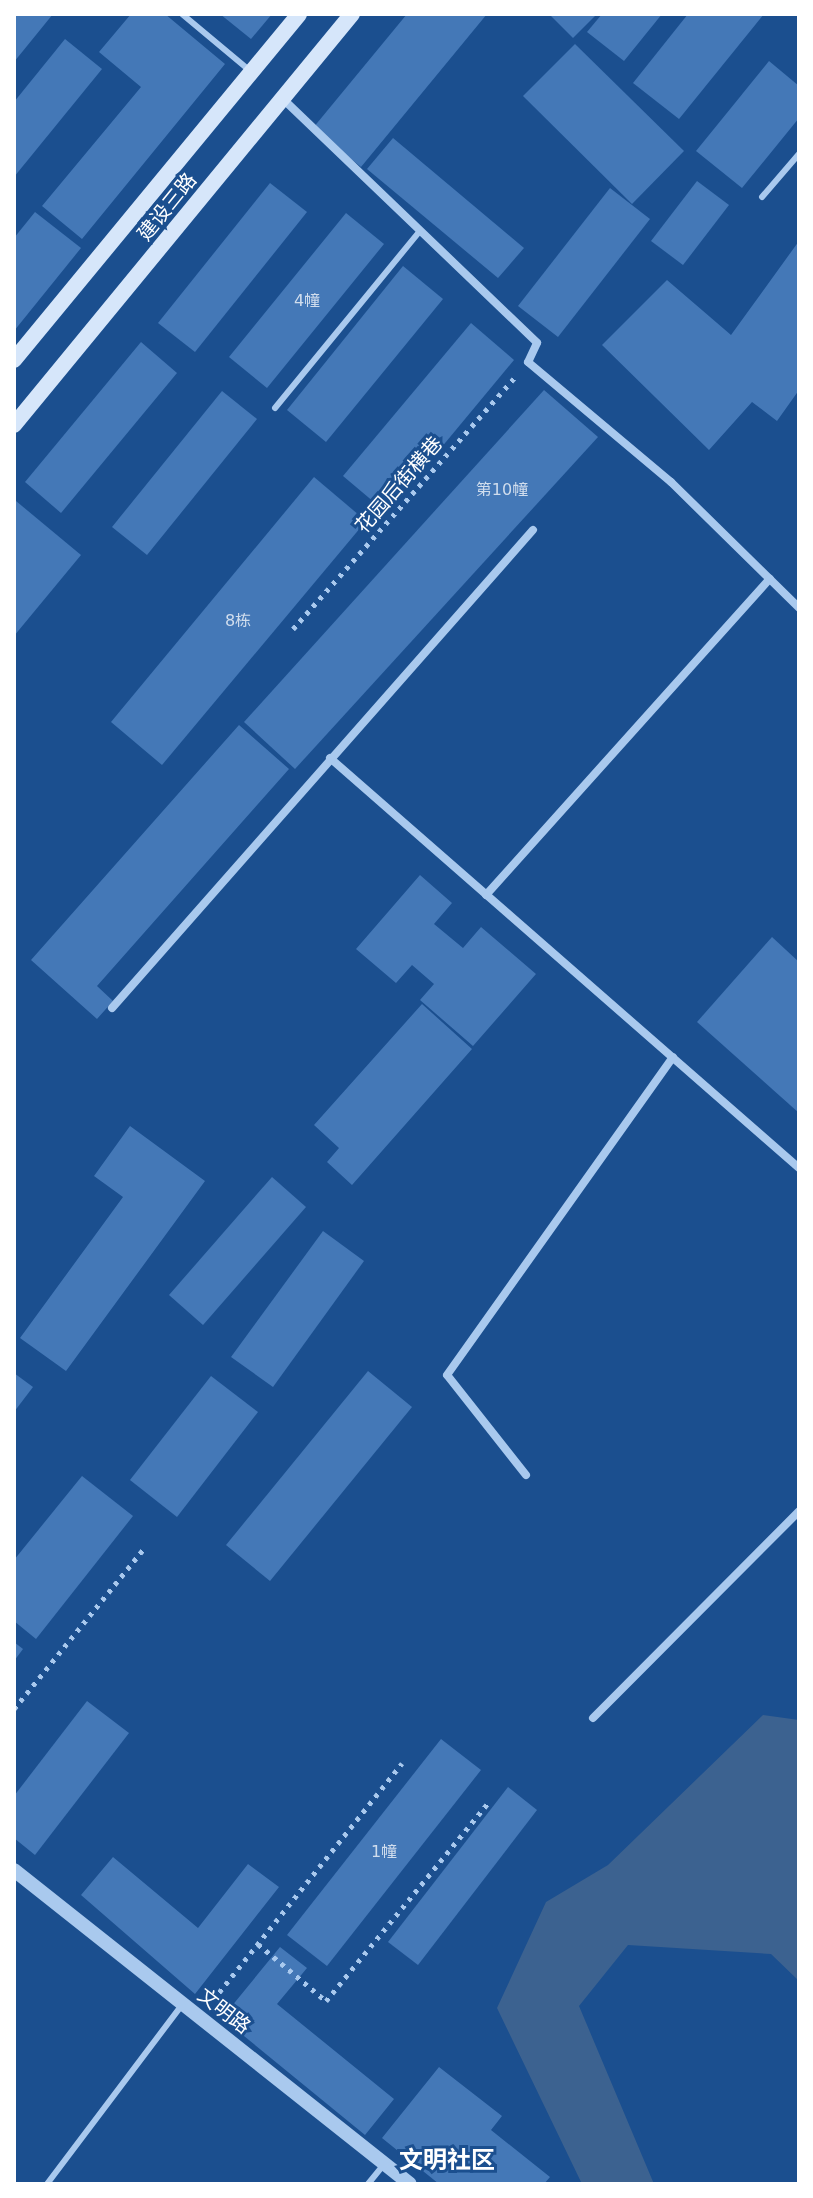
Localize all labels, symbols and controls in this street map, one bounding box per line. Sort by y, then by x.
street label: 建设三路 [133,168,201,246]
house number: 4幢 [294,291,320,311]
street label: 花园后街横巷 [351,432,447,538]
house number: 第10幢 [476,480,528,500]
house number: 8栋 [225,611,251,631]
house number: 1幢 [371,1842,397,1862]
street label: 文明路 [193,1983,255,2039]
district label: 文明社区 [399,2147,495,2175]

